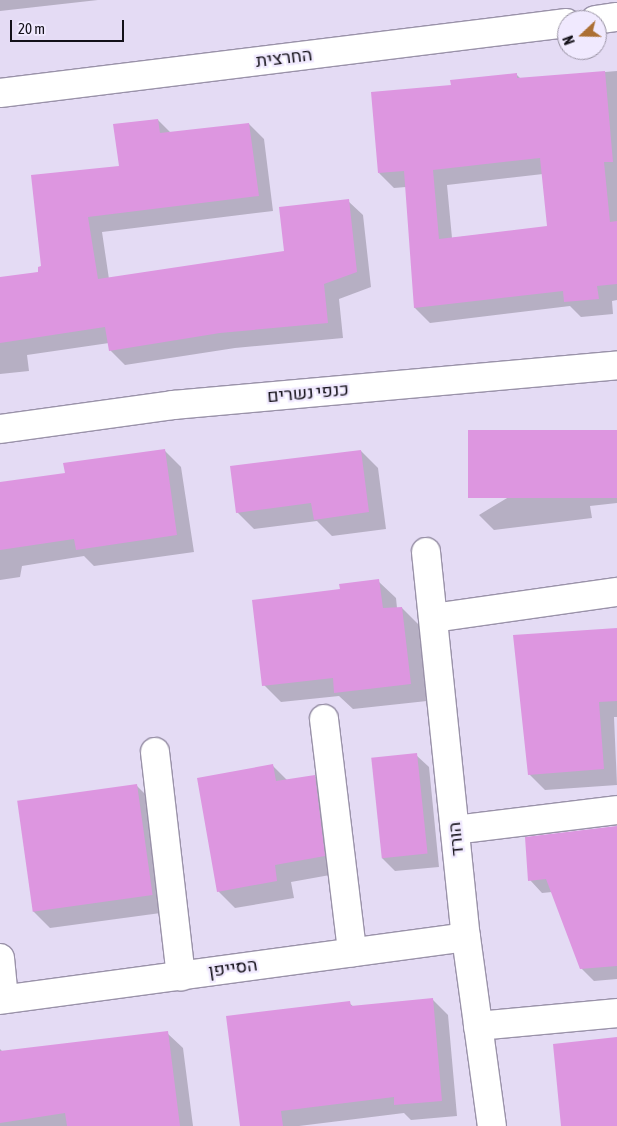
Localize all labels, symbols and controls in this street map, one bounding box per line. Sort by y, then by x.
scale bar [12,10,126,42]
north arrow [557,10,607,60]
text: 20 m [18,20,45,37]
text: N [560,33,578,47]
street label: החרצית [254,44,314,72]
street label: כנפי נשרים [266,379,350,407]
street label: הורד [443,821,469,857]
street label: הסייפן [207,954,259,982]

